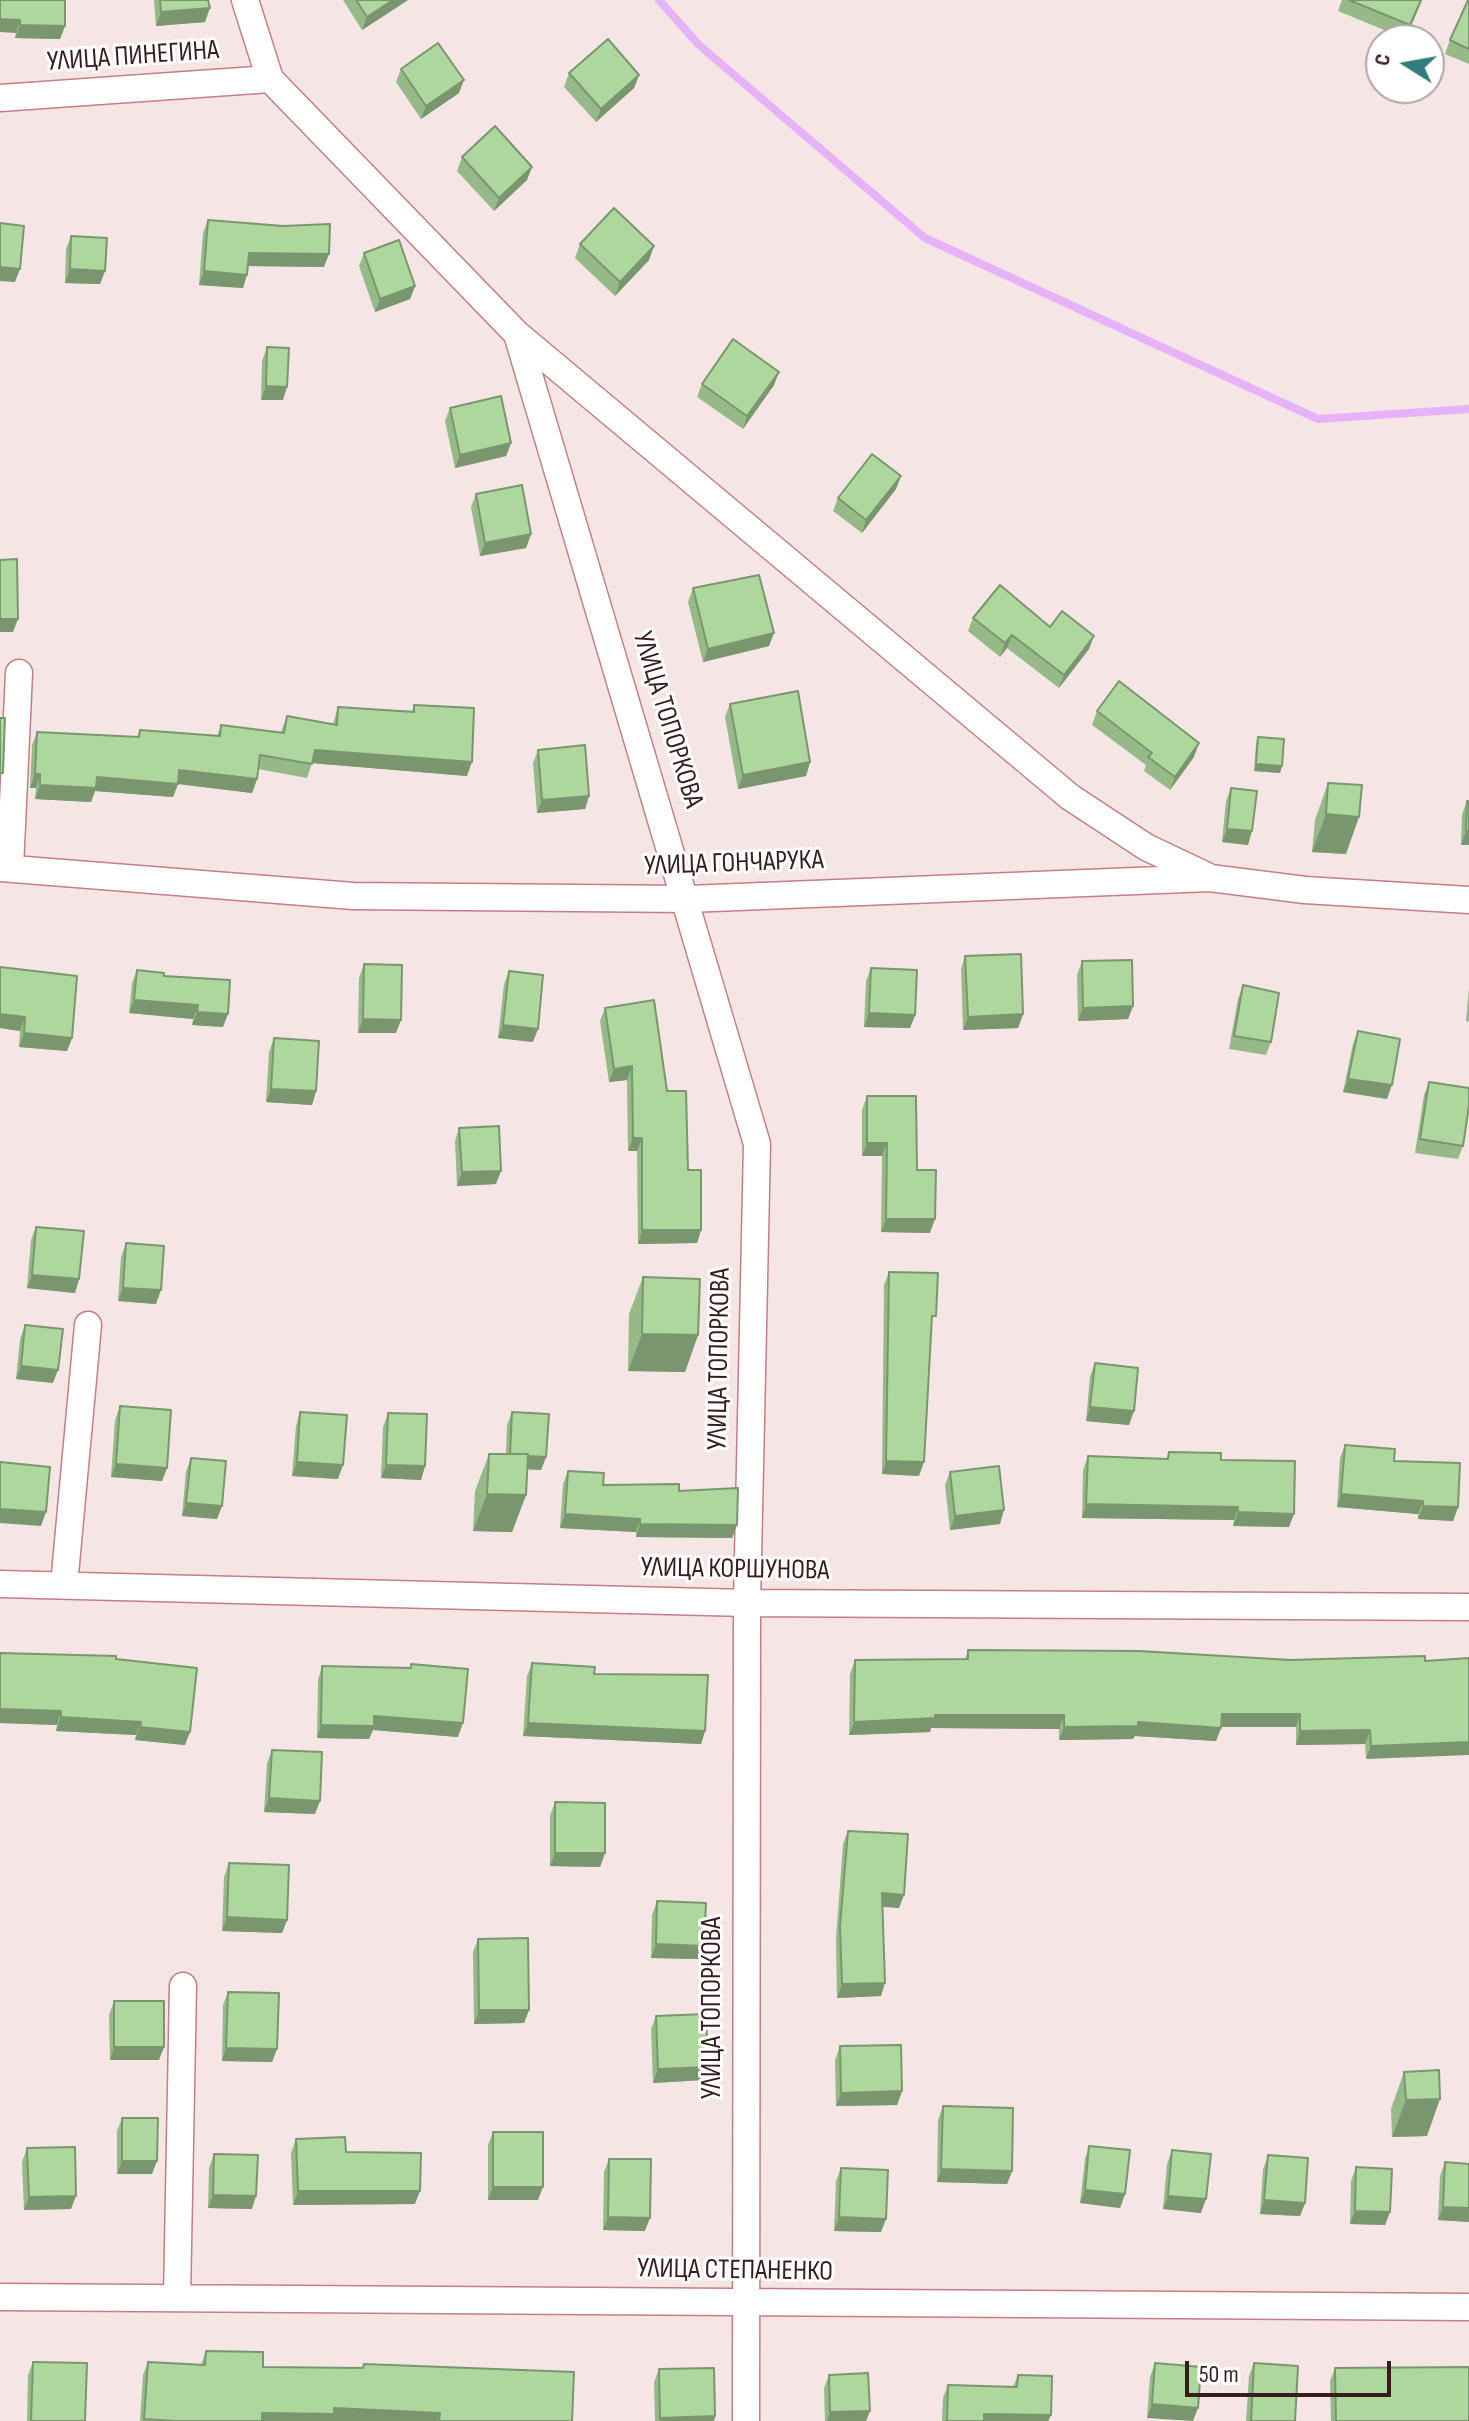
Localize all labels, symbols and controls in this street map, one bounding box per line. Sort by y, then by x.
north arrow [1365,24,1445,104]
street label: УЛИЦА ПИНЕГИНА [46,34,220,80]
text: С [1369,52,1397,68]
street label: УЛИЦА ТОПОРКОВА [624,628,710,812]
street label: УЛИЦА ГОНЧАРУКА [644,844,824,884]
street label: УЛИЦА ТОПОРКОВА [702,1268,738,1450]
street label: УЛИЦА КОРШУНОВА [640,1552,830,1588]
street label: УЛИЦА ТОПОРКОВА [696,1917,730,2099]
street label: УЛИЦА СТЕПАНЕНКО [637,2252,833,2290]
scale bar [1189,2345,1395,2395]
text: 50 m [1199,2360,1239,2389]

